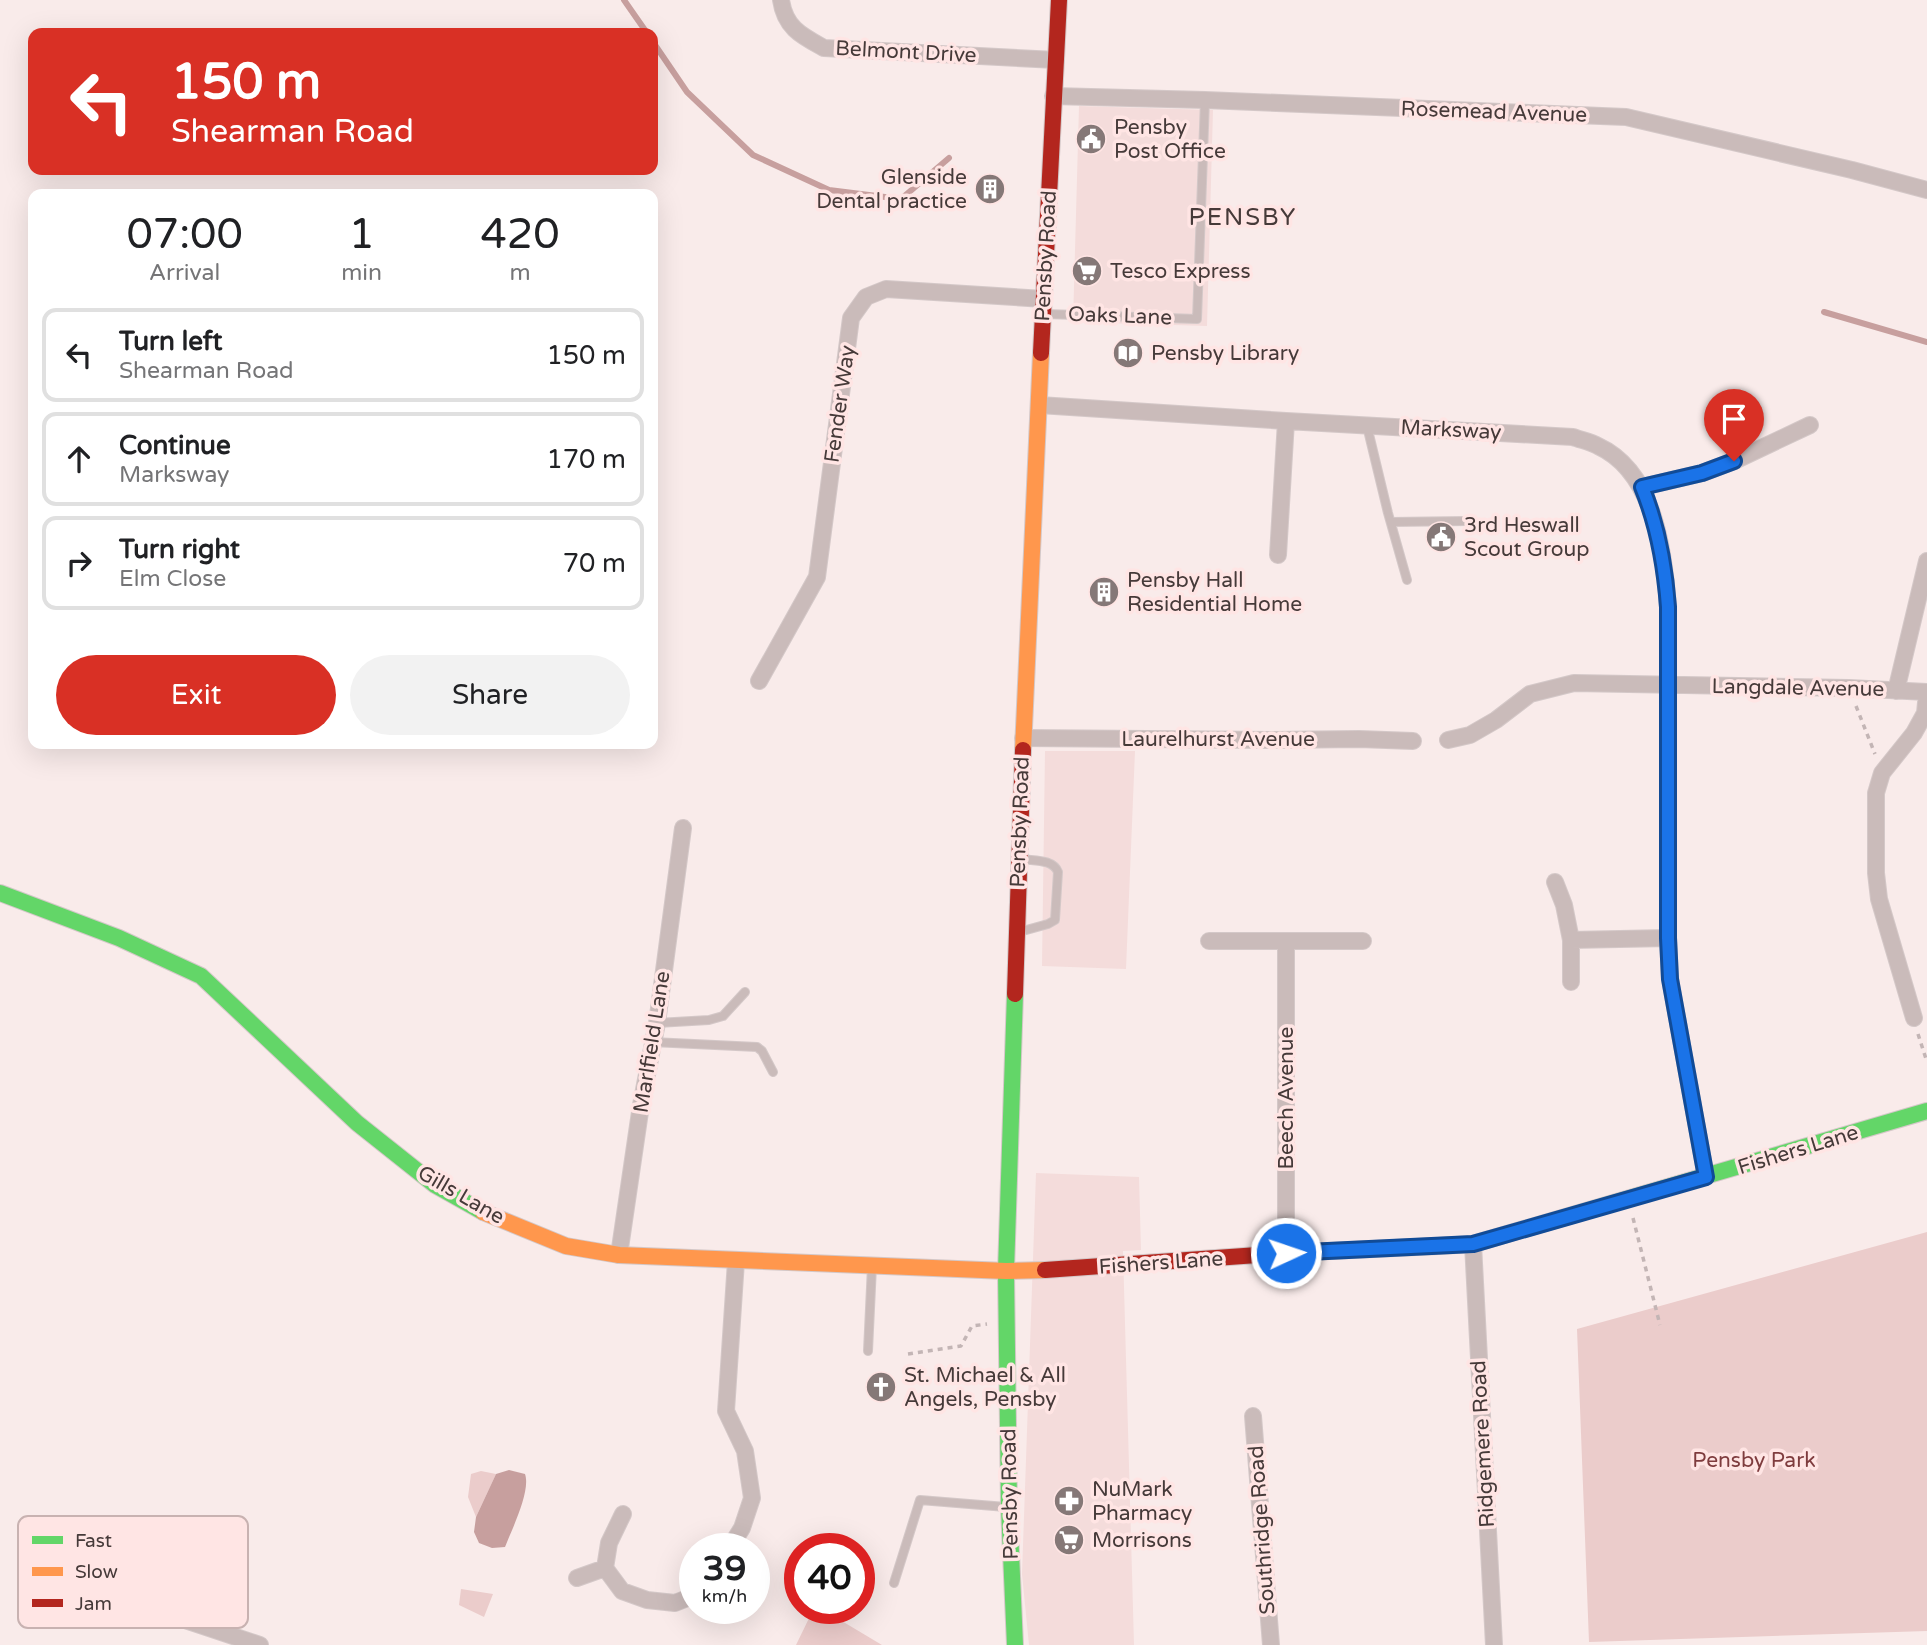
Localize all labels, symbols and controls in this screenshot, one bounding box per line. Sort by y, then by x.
street label: Belmont Drive [835,36,977,68]
text: 150 m [171,53,321,112]
icon: left [56,56,147,147]
street label: Rosemead Avenue [1400,96,1588,128]
text: Shearman Road [171,113,414,151]
place label: Pensby Post Office [1114,115,1226,164]
public building icon: Pensby Post Office [1074,122,1108,156]
place label: Glenside Dental practice [816,165,967,214]
building icon: Glenside Dental practice [973,172,1007,206]
street label: Pensby Road [1030,190,1062,322]
district label: PENSBY [1189,203,1297,232]
text: 07:00 [126,209,243,260]
text: 1 [348,209,375,260]
text: 420 [480,209,560,260]
supermarket icon: Tesco Express [1070,254,1104,288]
text: Arrival [149,259,220,287]
text: min [341,259,382,287]
text: m [509,259,531,287]
place label: Tesco Express [1110,259,1251,284]
street label: Oaks Lane [1068,302,1173,330]
text: Turn left [119,326,222,357]
icon: left [60,336,98,374]
library icon: Pensby Library [1111,336,1145,370]
text: 150 m [546,340,626,371]
place label: Pensby Library [1151,341,1299,366]
street label: Fender Way [819,344,861,464]
text: Shearman Road [119,357,294,385]
pin [1704,389,1764,461]
icon: arrive [1715,400,1753,438]
street label: Marksway [1400,415,1502,445]
text: Continue [119,430,231,461]
icon: ahead [60,440,98,478]
text: 170 m [546,444,626,475]
text: Marksway [119,461,229,489]
place label: 3rd Heswall Scout Group [1464,513,1590,562]
public building icon: 3rd Heswall Scout Group [1424,520,1458,554]
text: Turn right [119,534,240,565]
icon: right [60,544,98,582]
text: 70 m [563,548,626,579]
text: Elm Close [119,565,226,593]
place label: Pensby Hall Residential Home [1127,568,1302,617]
building icon: Pensby Hall Residential Home [1087,575,1121,609]
button: Exit [56,655,336,735]
button: Share [350,655,630,735]
street label: Langdale Avenue [1711,674,1885,702]
street label: Laurelhurst Avenue [1121,727,1315,752]
street label: Pensby Road [1005,756,1035,888]
street label: Marlfield Lane [628,969,676,1115]
street label: Beech Avenue [1274,1026,1299,1169]
street label: Fishers Lane [1735,1120,1861,1180]
street label: Gills Lane [413,1160,509,1230]
position arrow [1249,1216,1323,1290]
street label: Fishers Lane [1098,1246,1224,1280]
street label: Ridgemere Road [1466,1360,1500,1528]
place label: St. Michael & All Angels, Pensby [904,1363,1066,1412]
church icon: St. Michael & All Angels, Pensby [864,1370,898,1404]
street label: Pensby Road [996,1428,1024,1560]
street label: Southridge Road [1244,1445,1280,1615]
park label: Pensby Park [1692,1448,1816,1473]
place label: NuMark Pharmacy [1092,1477,1192,1526]
pharmacy icon: NuMark Pharmacy [1052,1484,1086,1518]
legend [18,1516,248,1628]
supermarket icon: Morrisons [1052,1523,1086,1557]
place label: Morrisons [1092,1528,1192,1553]
text: Fast [75,1530,112,1552]
speed limit sign: 40 [784,1533,875,1624]
text: 39 [703,1548,746,1590]
text: Slow [75,1561,118,1583]
text: km/h [702,1585,747,1607]
text: Jam [75,1593,112,1615]

